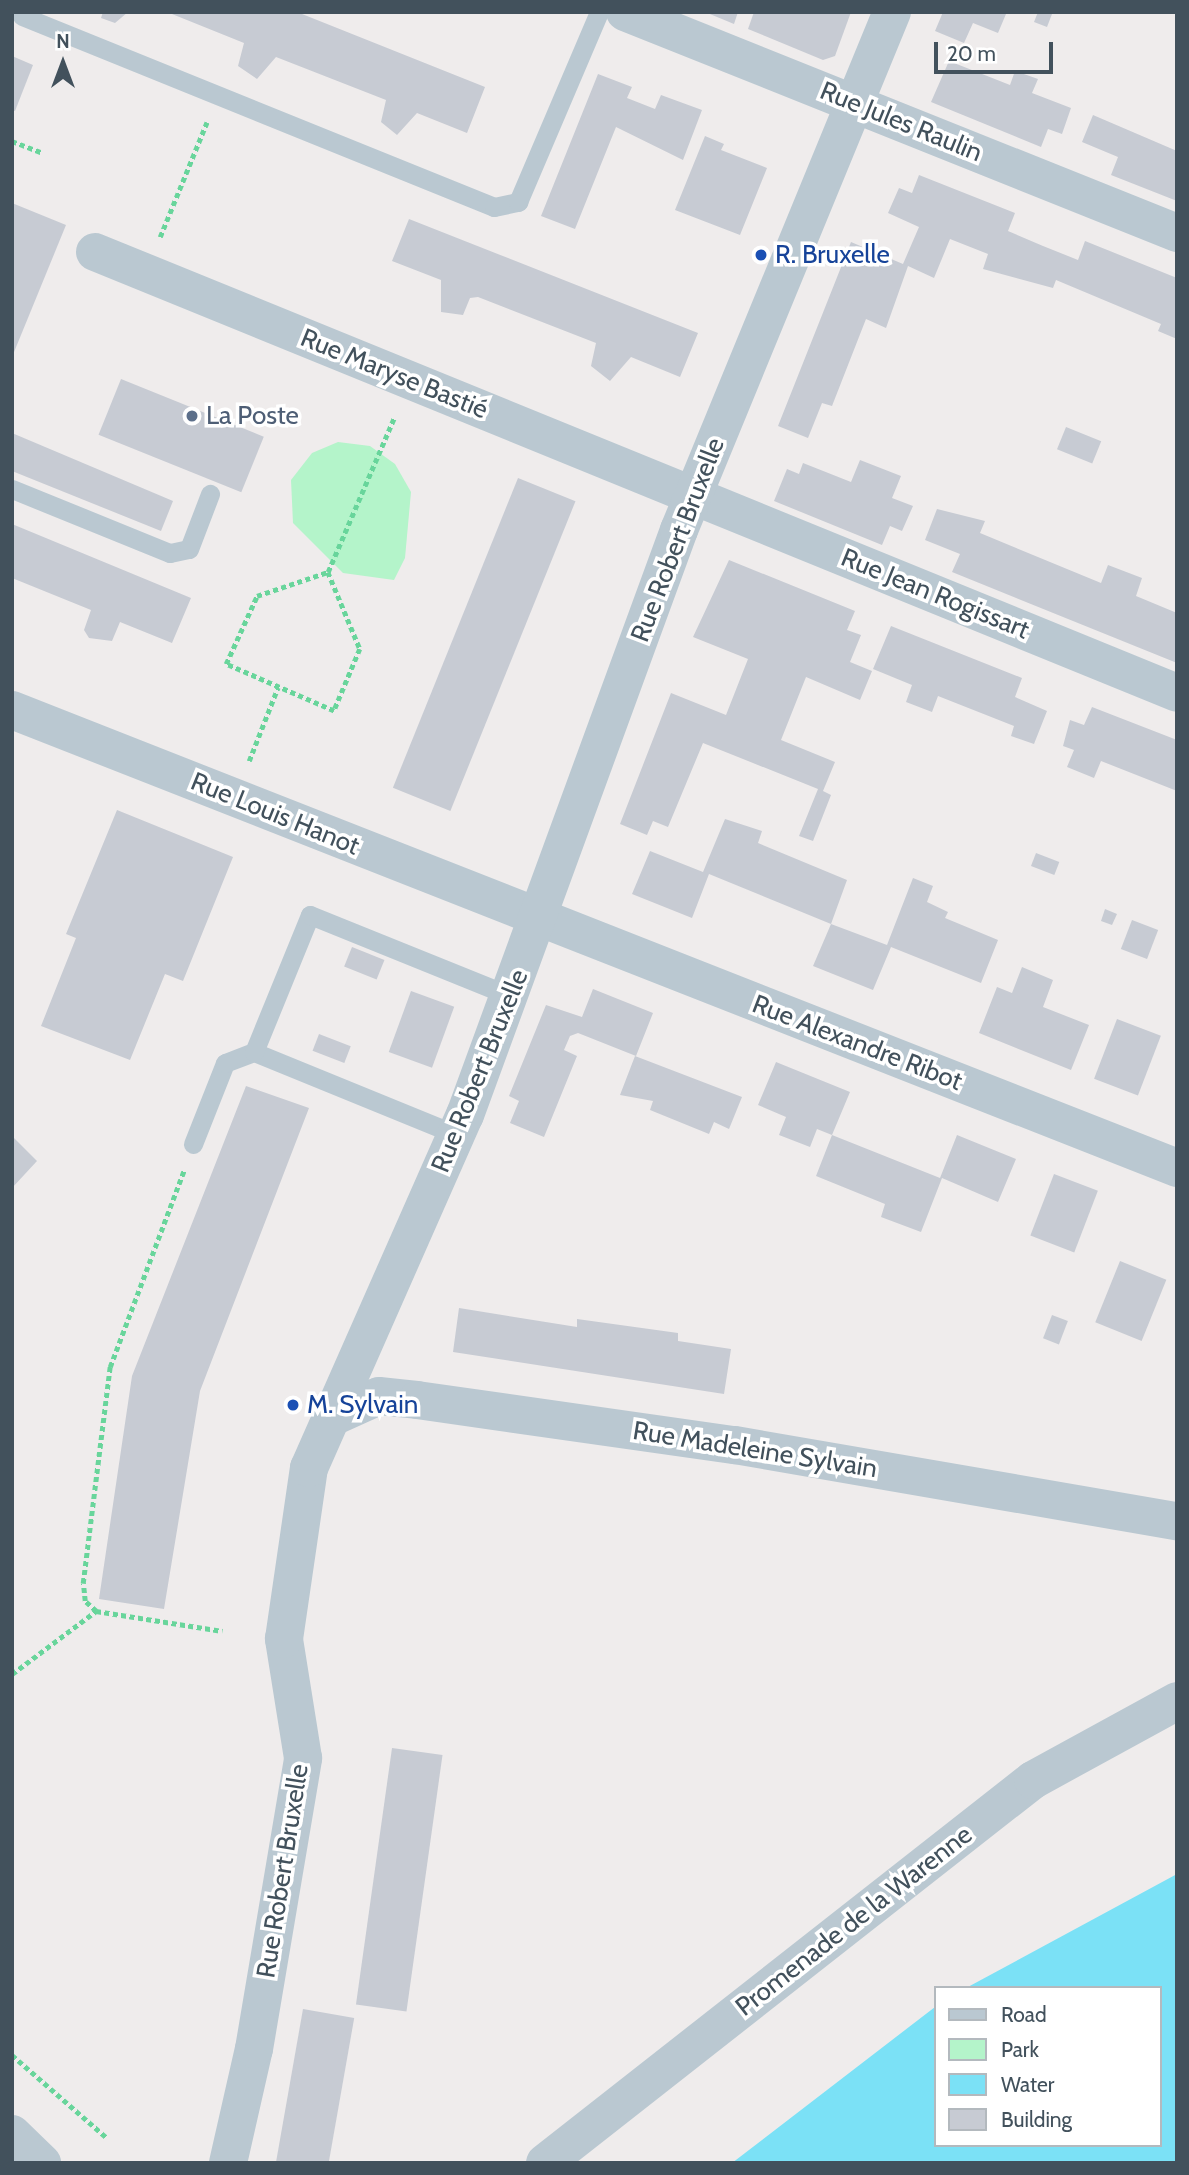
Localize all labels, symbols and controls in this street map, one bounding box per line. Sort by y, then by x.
north arrow [28,28,98,98]
scale bar [937,28,1056,72]
text: N [56,30,70,53]
text: 20 m [947,41,996,66]
street label: Rue Jules Raulin [815,75,987,169]
place label: R. Bruxelle [775,239,890,271]
marker: R. Bruxelle [753,247,769,263]
street label: Rue Maryse Bastié [296,322,492,426]
place label: La Poste [206,400,299,432]
marker: La Poste [184,408,200,424]
street label: Rue Robert Bruxelle [625,434,731,646]
street label: Rue Jean Rogissart [836,542,1034,646]
street label: Rue Louis Hanot [186,766,364,862]
street label: Rue Robert Bruxelle [425,965,535,1177]
street label: Rue Alexandre Ribot [748,989,966,1097]
place label: M. Sylvain [307,1389,418,1421]
marker: M. Sylvain [285,1397,301,1413]
street label: Rue Madeleine Sylvain [631,1415,879,1485]
street label: Rue Robert Bruxelle [251,1762,315,1980]
street label: Promenade de la Warenne [730,1819,978,2023]
legend [934,1986,1161,2147]
text: Road [1001,2002,1047,2027]
text: Park [1001,2037,1039,2062]
text: Water [1001,2072,1054,2097]
text: Building [1001,2107,1072,2132]

